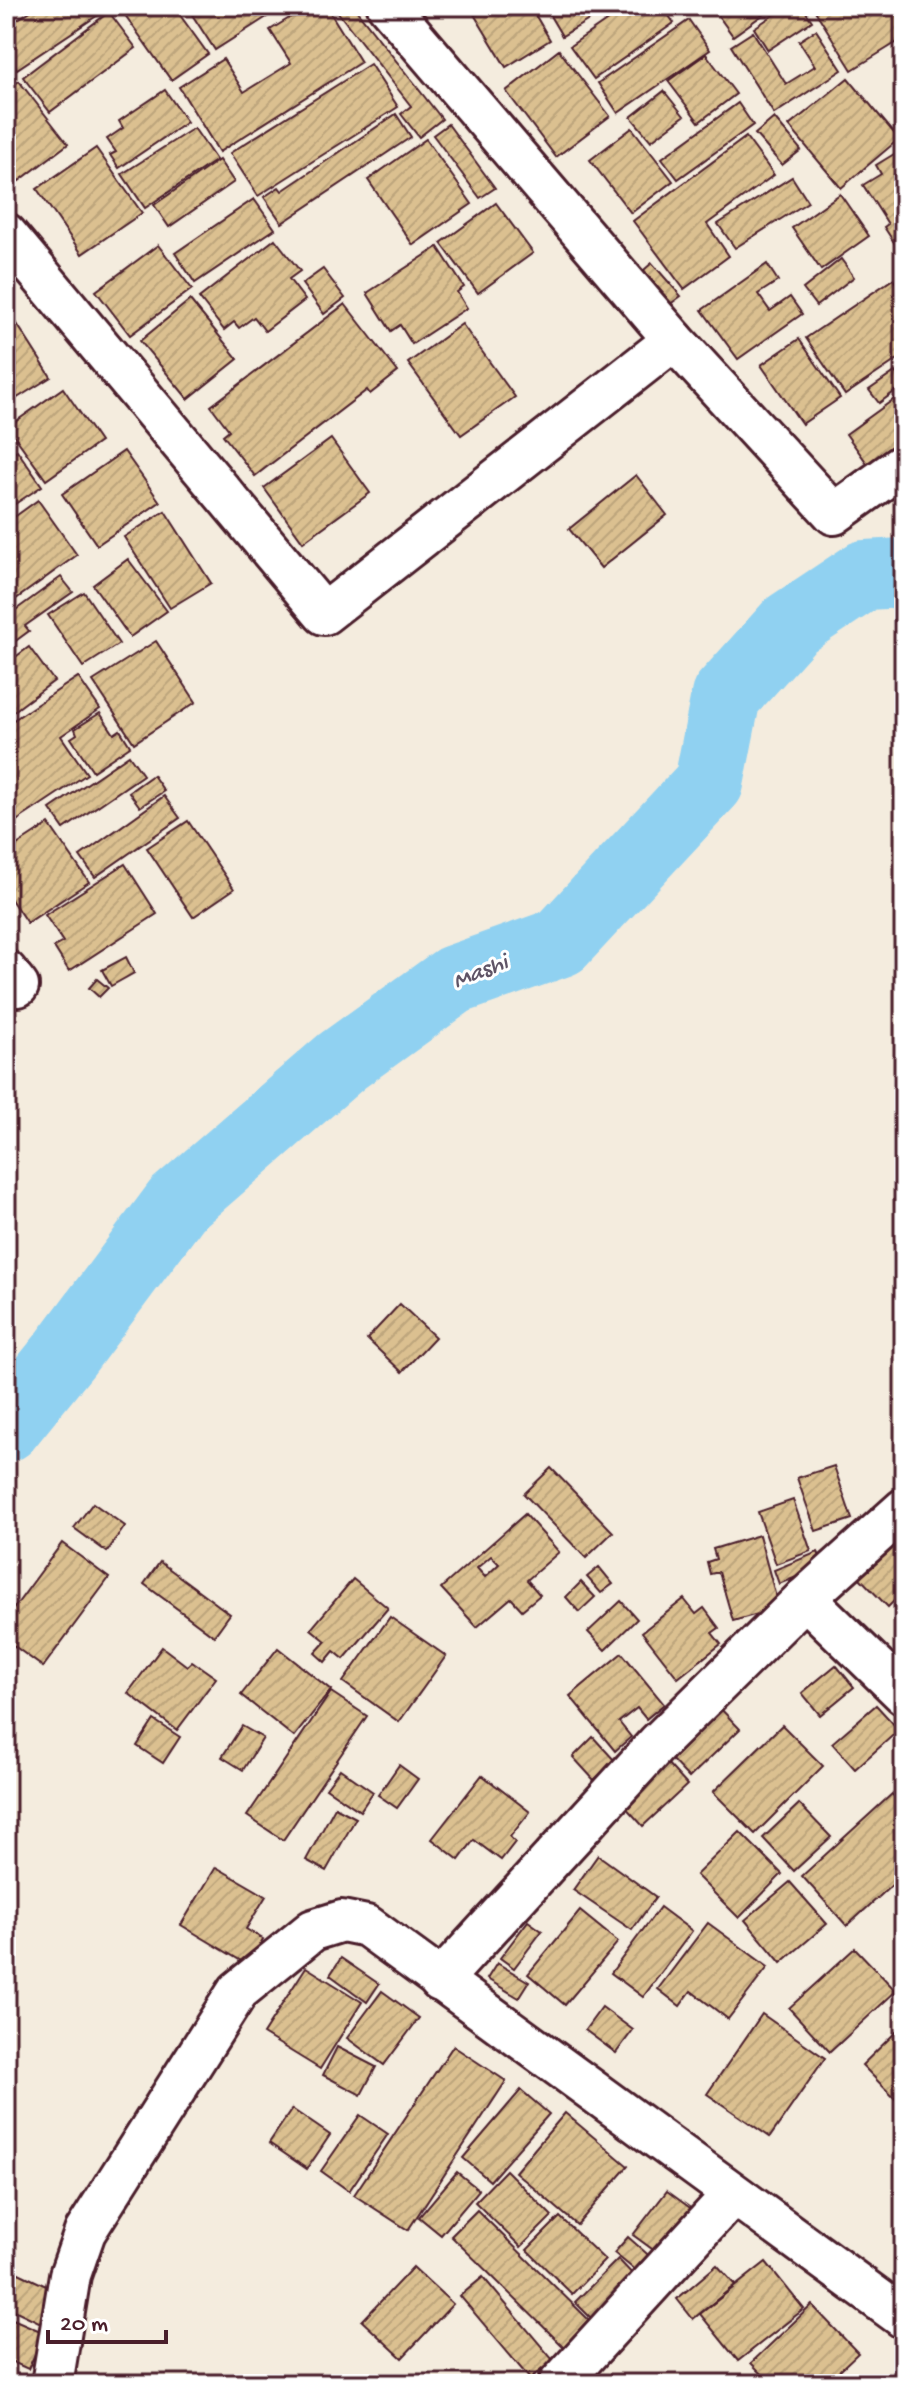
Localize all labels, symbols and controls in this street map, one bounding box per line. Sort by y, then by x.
water label: Mashi [449,948,515,997]
scale bar [48,2294,166,2344]
text: 20 m [60,2311,108,2340]

